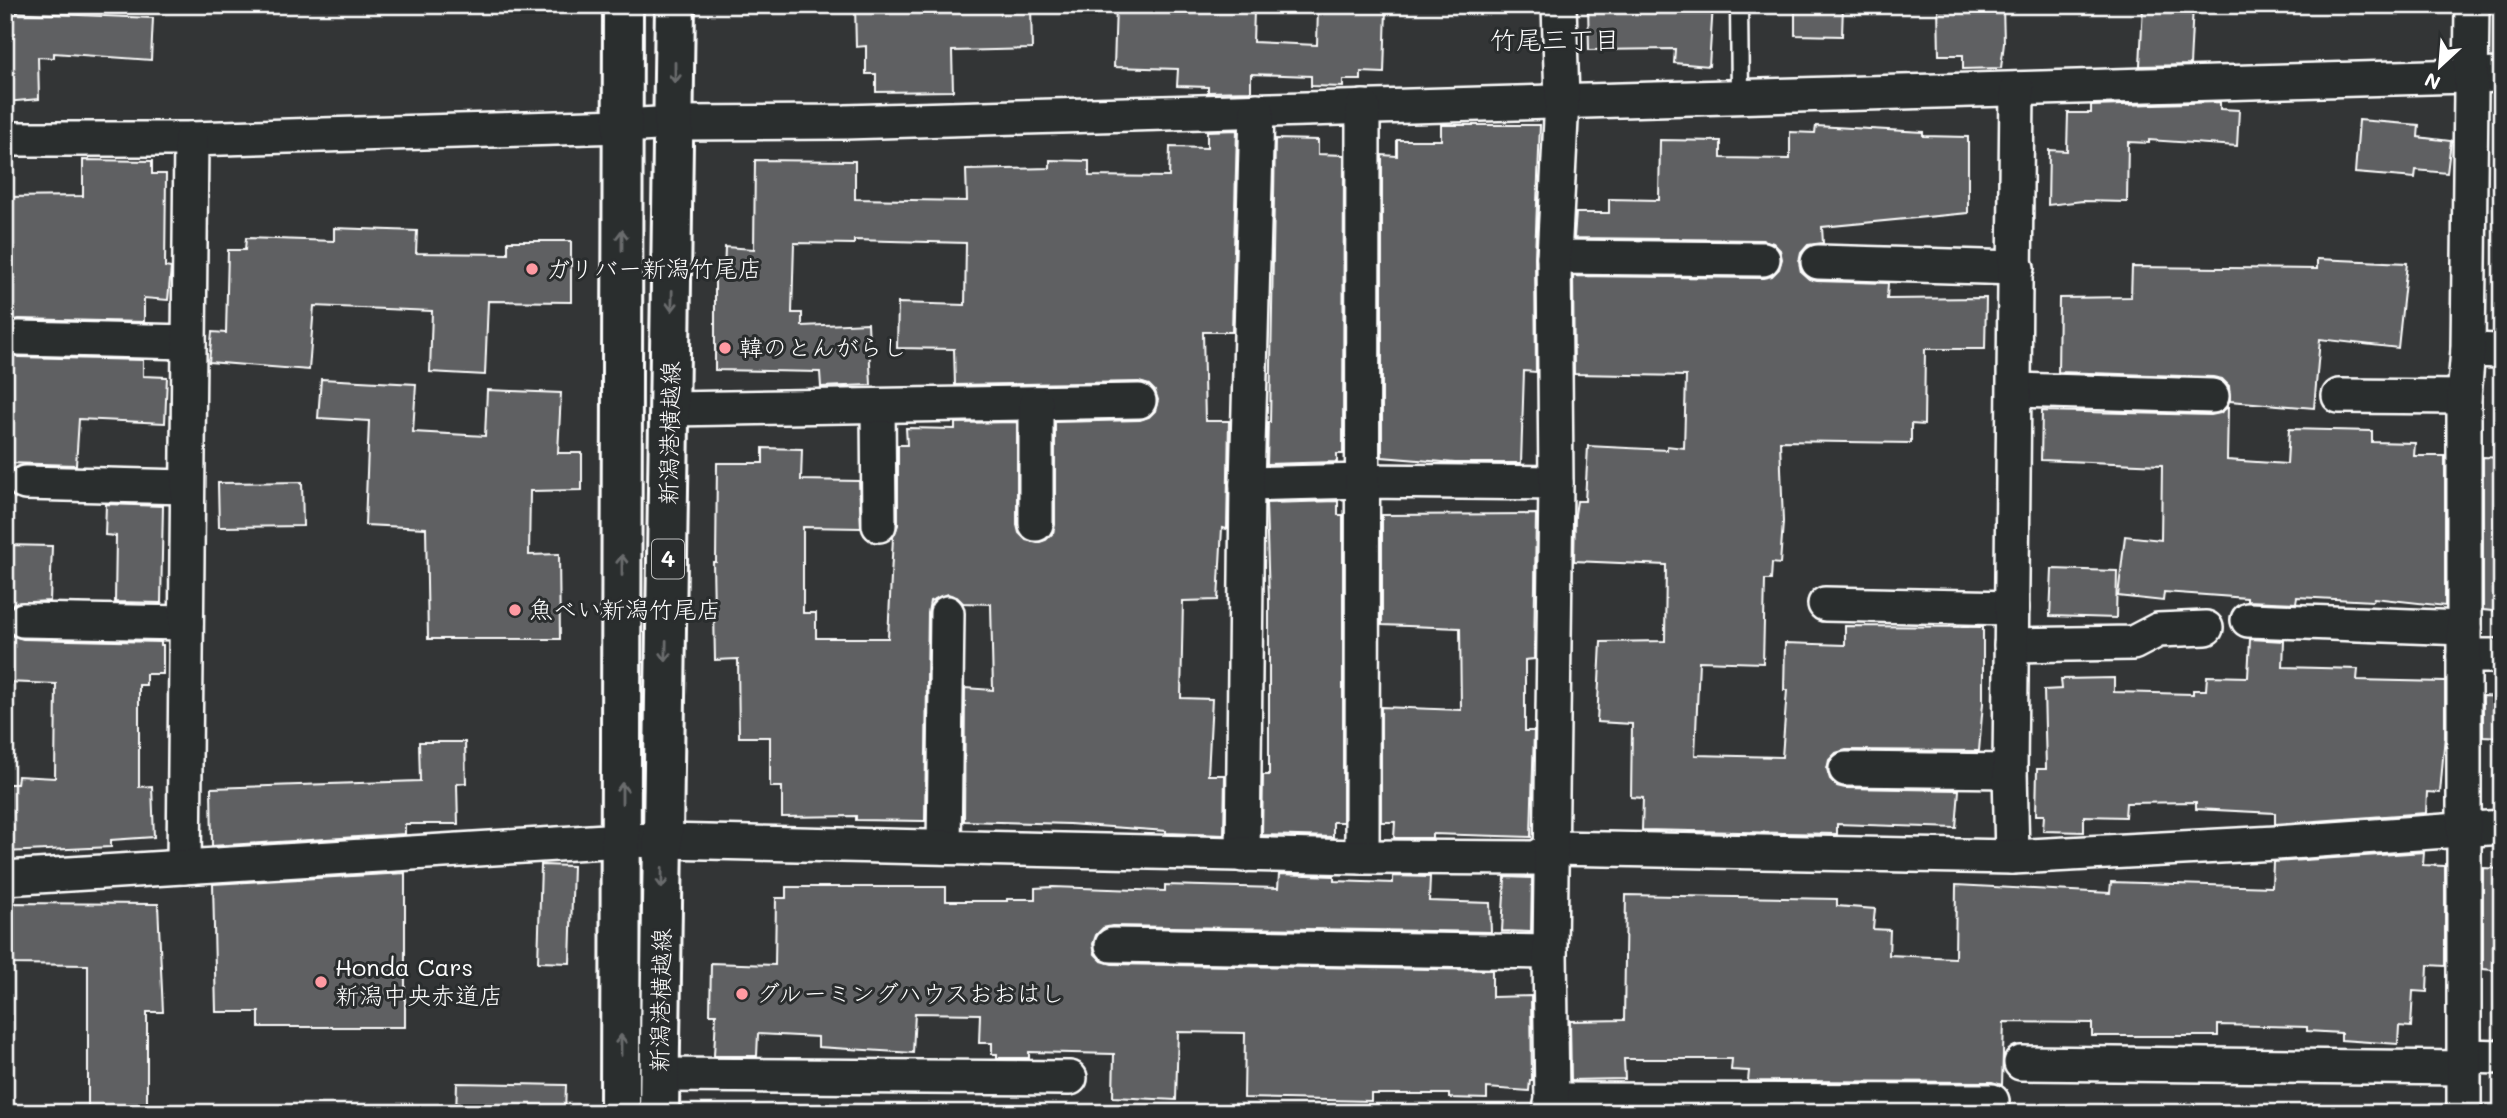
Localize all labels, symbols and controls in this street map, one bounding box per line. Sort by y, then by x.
district label: 竹尾三丁目 [1490,22,1620,56]
north arrow [2406,32,2476,102]
one-way arrow [668,62,682,85]
text: N [2420,67,2444,96]
one-way arrow [615,228,629,251]
place label: ガリバー新潟竹尾店 [546,252,762,283]
marker: ガリバー新潟竹尾店 [524,261,540,277]
one-way arrow [666,289,679,312]
place label: 韓のとんがらし [739,331,907,362]
marker: 韓のとんがらし [717,340,733,356]
street label: 新潟港横越線 [652,361,685,505]
road number: 4 [652,540,684,579]
one-way arrow [615,554,629,577]
place label: 魚べい新潟竹尾店 [529,593,721,624]
marker: 魚べい新潟竹尾店 [507,602,523,618]
one-way arrow [660,639,673,662]
one-way arrow [615,781,629,804]
one-way arrow [655,867,669,890]
street label: 新潟港横越線 [643,928,676,1072]
place label: Honda Cars 新潟中央赤道店 [335,951,503,1010]
marker: Honda Cars 新潟中央赤道店 [313,974,329,990]
place label: グルーミングハウスおおはし [756,977,1065,1008]
marker: グルーミングハウスおおはし [734,986,750,1002]
one-way arrow [614,1033,628,1056]

